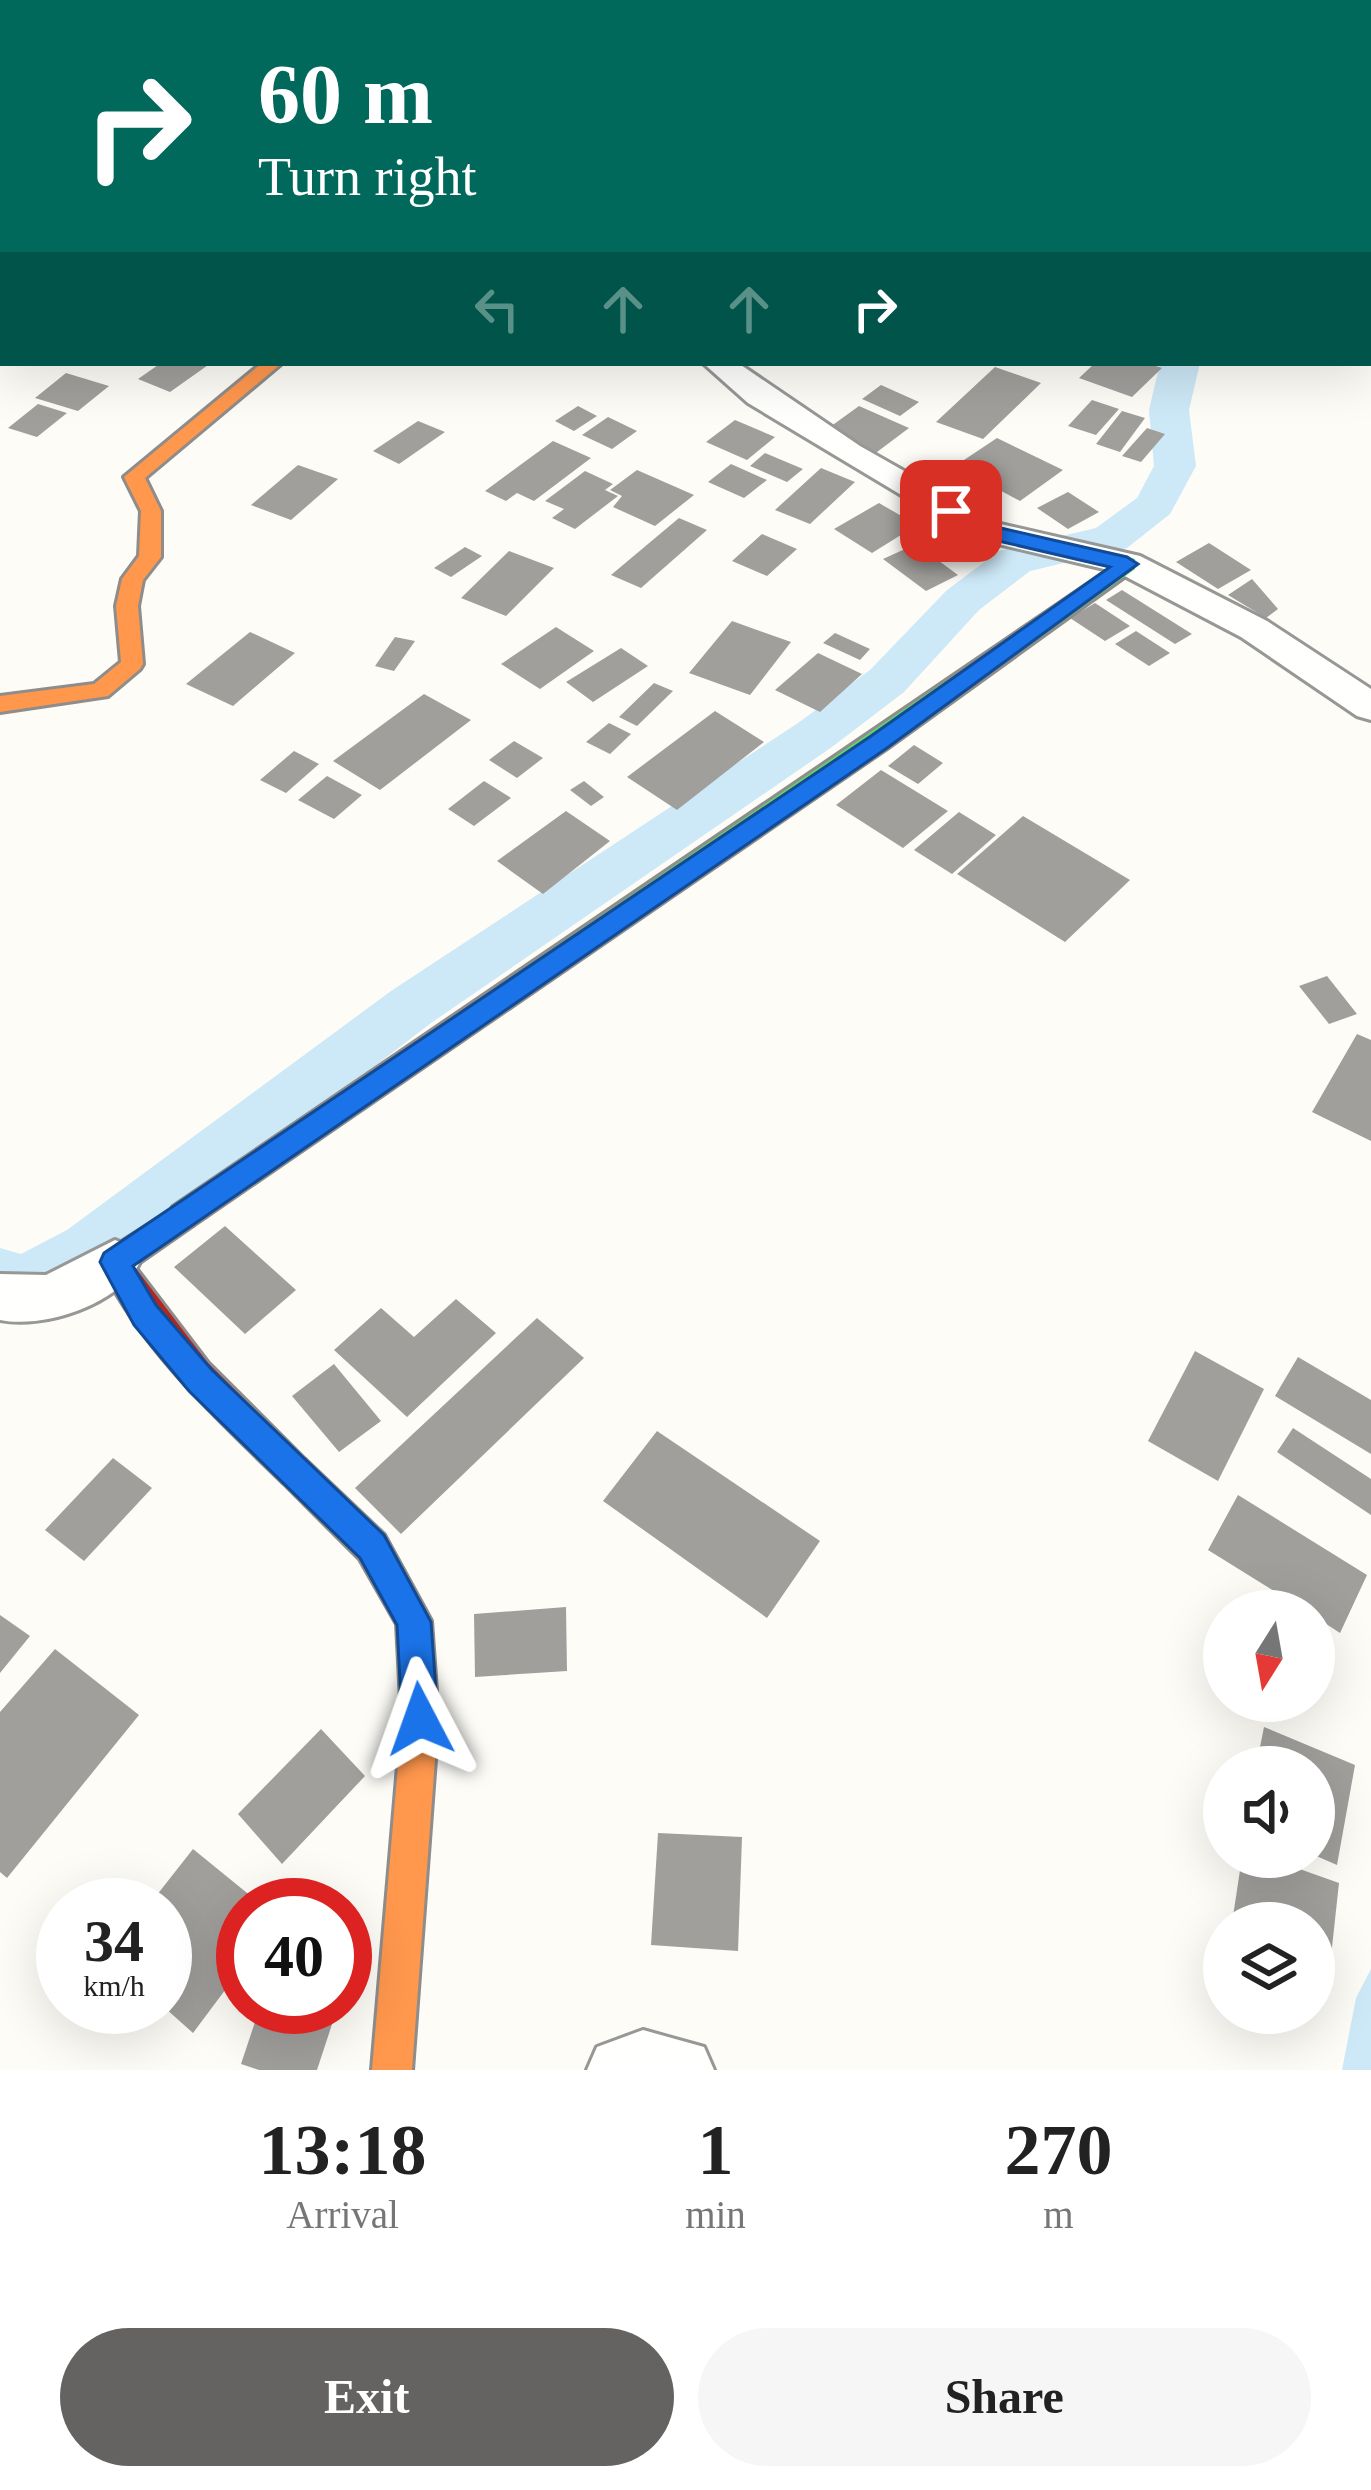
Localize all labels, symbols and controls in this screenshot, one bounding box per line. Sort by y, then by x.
icon: right [60,48,216,204]
text: 60 m [258,48,433,141]
text: Turn right [258,147,477,207]
icon: left [464,276,530,342]
icon: ahead [590,276,656,342]
icon: ahead [716,276,782,342]
icon: right [842,276,908,342]
pin [900,460,1002,562]
icon: arrive [918,478,984,544]
north arrow [1203,1590,1335,1722]
map controls [1203,1590,1335,2034]
position arrow [357,1656,483,1782]
button: sound [1203,1746,1335,1878]
speed limit sign: 40 [216,1878,372,2034]
button: layers [1203,1902,1335,2034]
text: 34 [84,1908,144,1974]
text: km/h [83,1969,145,2002]
text: 13:18 [259,2110,427,2190]
text: 1 [697,2110,733,2190]
text: 270 [1004,2110,1112,2190]
text: Arrival [286,2193,399,2236]
text: min [685,2193,746,2236]
text: m [1043,2193,1074,2236]
button: Exit [60,2328,674,2466]
button: Share [698,2328,1311,2466]

